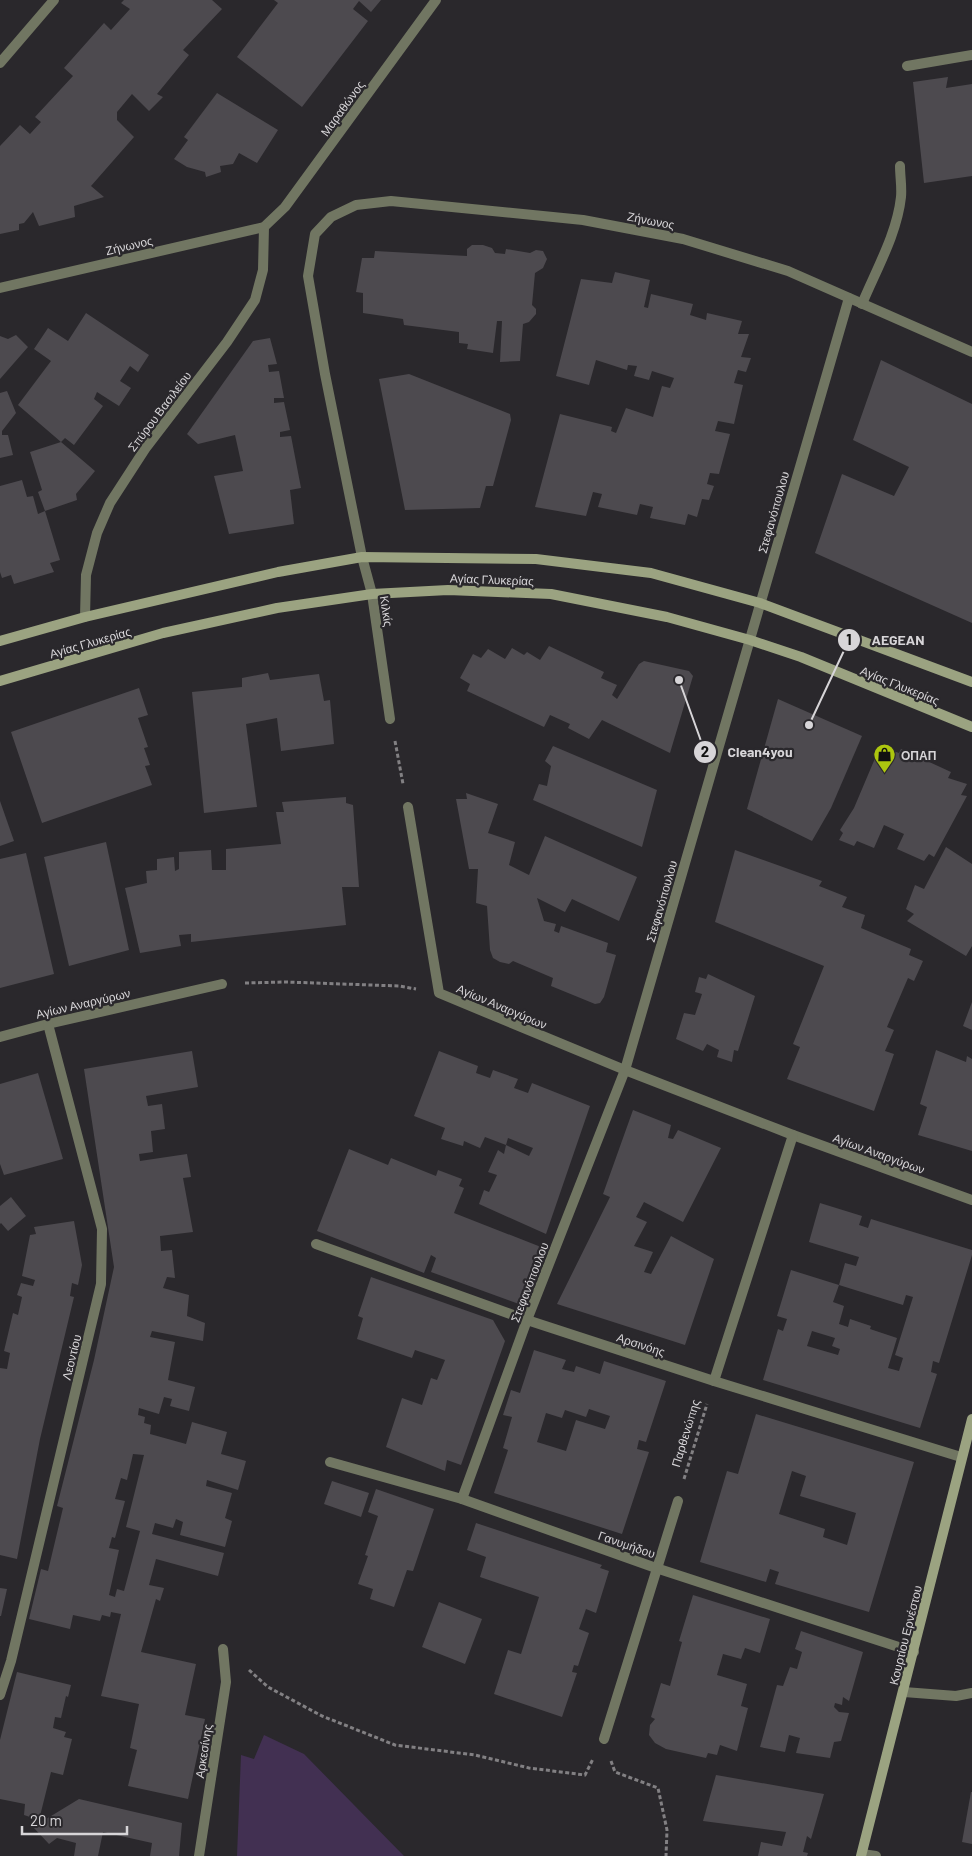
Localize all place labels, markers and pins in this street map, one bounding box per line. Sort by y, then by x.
callout: AEGEAN [836,625,934,654]
callout: Clean4you [692,737,802,766]
shop icon: ΟΠΑΠ [873,743,897,774]
place label: ΟΠΑΠ [901,748,936,762]

